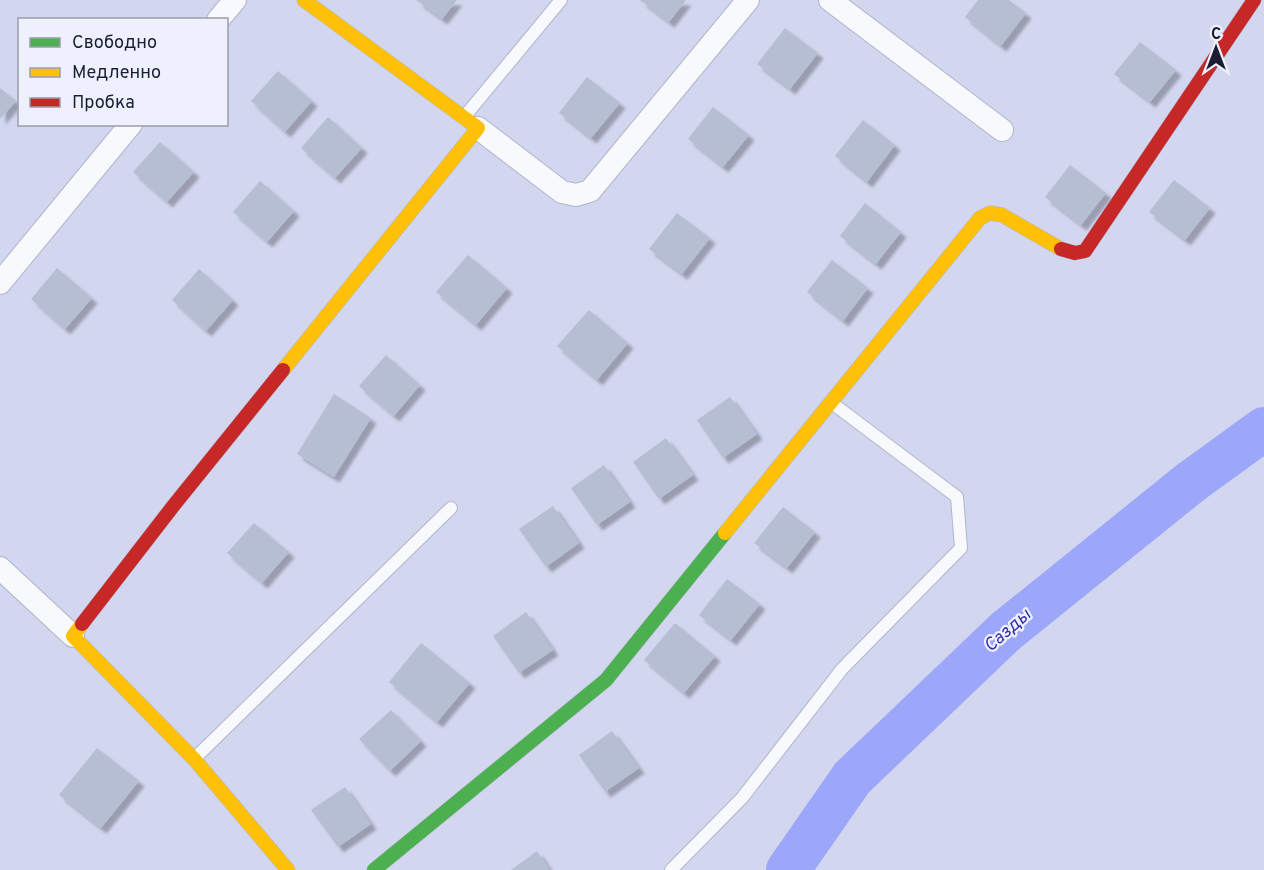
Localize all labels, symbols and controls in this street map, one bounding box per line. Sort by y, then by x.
legend [18,18,228,126]
north arrow [1186,18,1246,78]
text: С [1211,25,1221,45]
text: Свободно [72,32,157,55]
text: Медленно [72,62,161,85]
text: Пробка [72,92,135,115]
water label: Сазды [980,604,1037,658]

